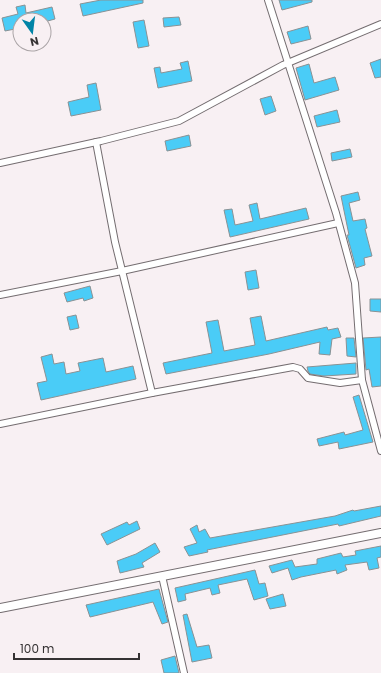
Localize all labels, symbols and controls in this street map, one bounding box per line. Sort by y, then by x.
north arrow [12,12,52,52]
text: N [28,33,40,50]
scale bar [14,635,139,661]
text: 100 m [20,640,54,657]

